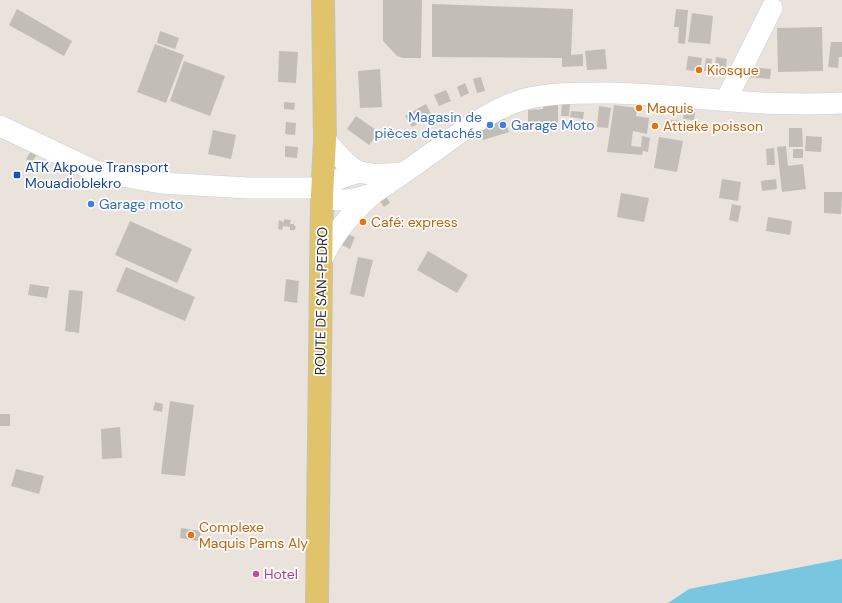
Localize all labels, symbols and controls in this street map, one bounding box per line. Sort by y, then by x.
place label: Kiosque [707,61,759,79]
marker: Kiosque [694,65,704,75]
place label: Maquis [647,99,694,117]
marker: Maquis [634,103,644,113]
place label: Magasin de pièces detachés [375,108,482,142]
place label: Garage Moto [511,116,595,134]
place label: Attieke poisson [663,117,763,135]
marker: Magasin de pièces detachés [485,120,495,130]
marker: Garage Moto [498,120,508,130]
marker: Attieke poisson [650,121,660,131]
place label: ATK Akpoue Transport Mouadioblekro [25,158,169,192]
marker: ATK Akpoue Transport Mouadioblekro [12,170,22,180]
place label: Garage moto [99,195,183,213]
marker: Garage moto [86,199,96,209]
place label: Café: express [371,213,458,231]
marker: Café: express [358,217,368,227]
street label: ROUTE DE SAN-PEDRO [311,226,331,375]
place label: Complexe Maquis Pams Aly [199,518,308,552]
marker: Complexe Maquis Pams Aly [186,530,196,540]
place label: Hotel [264,565,298,583]
marker: Hotel [251,569,261,579]

